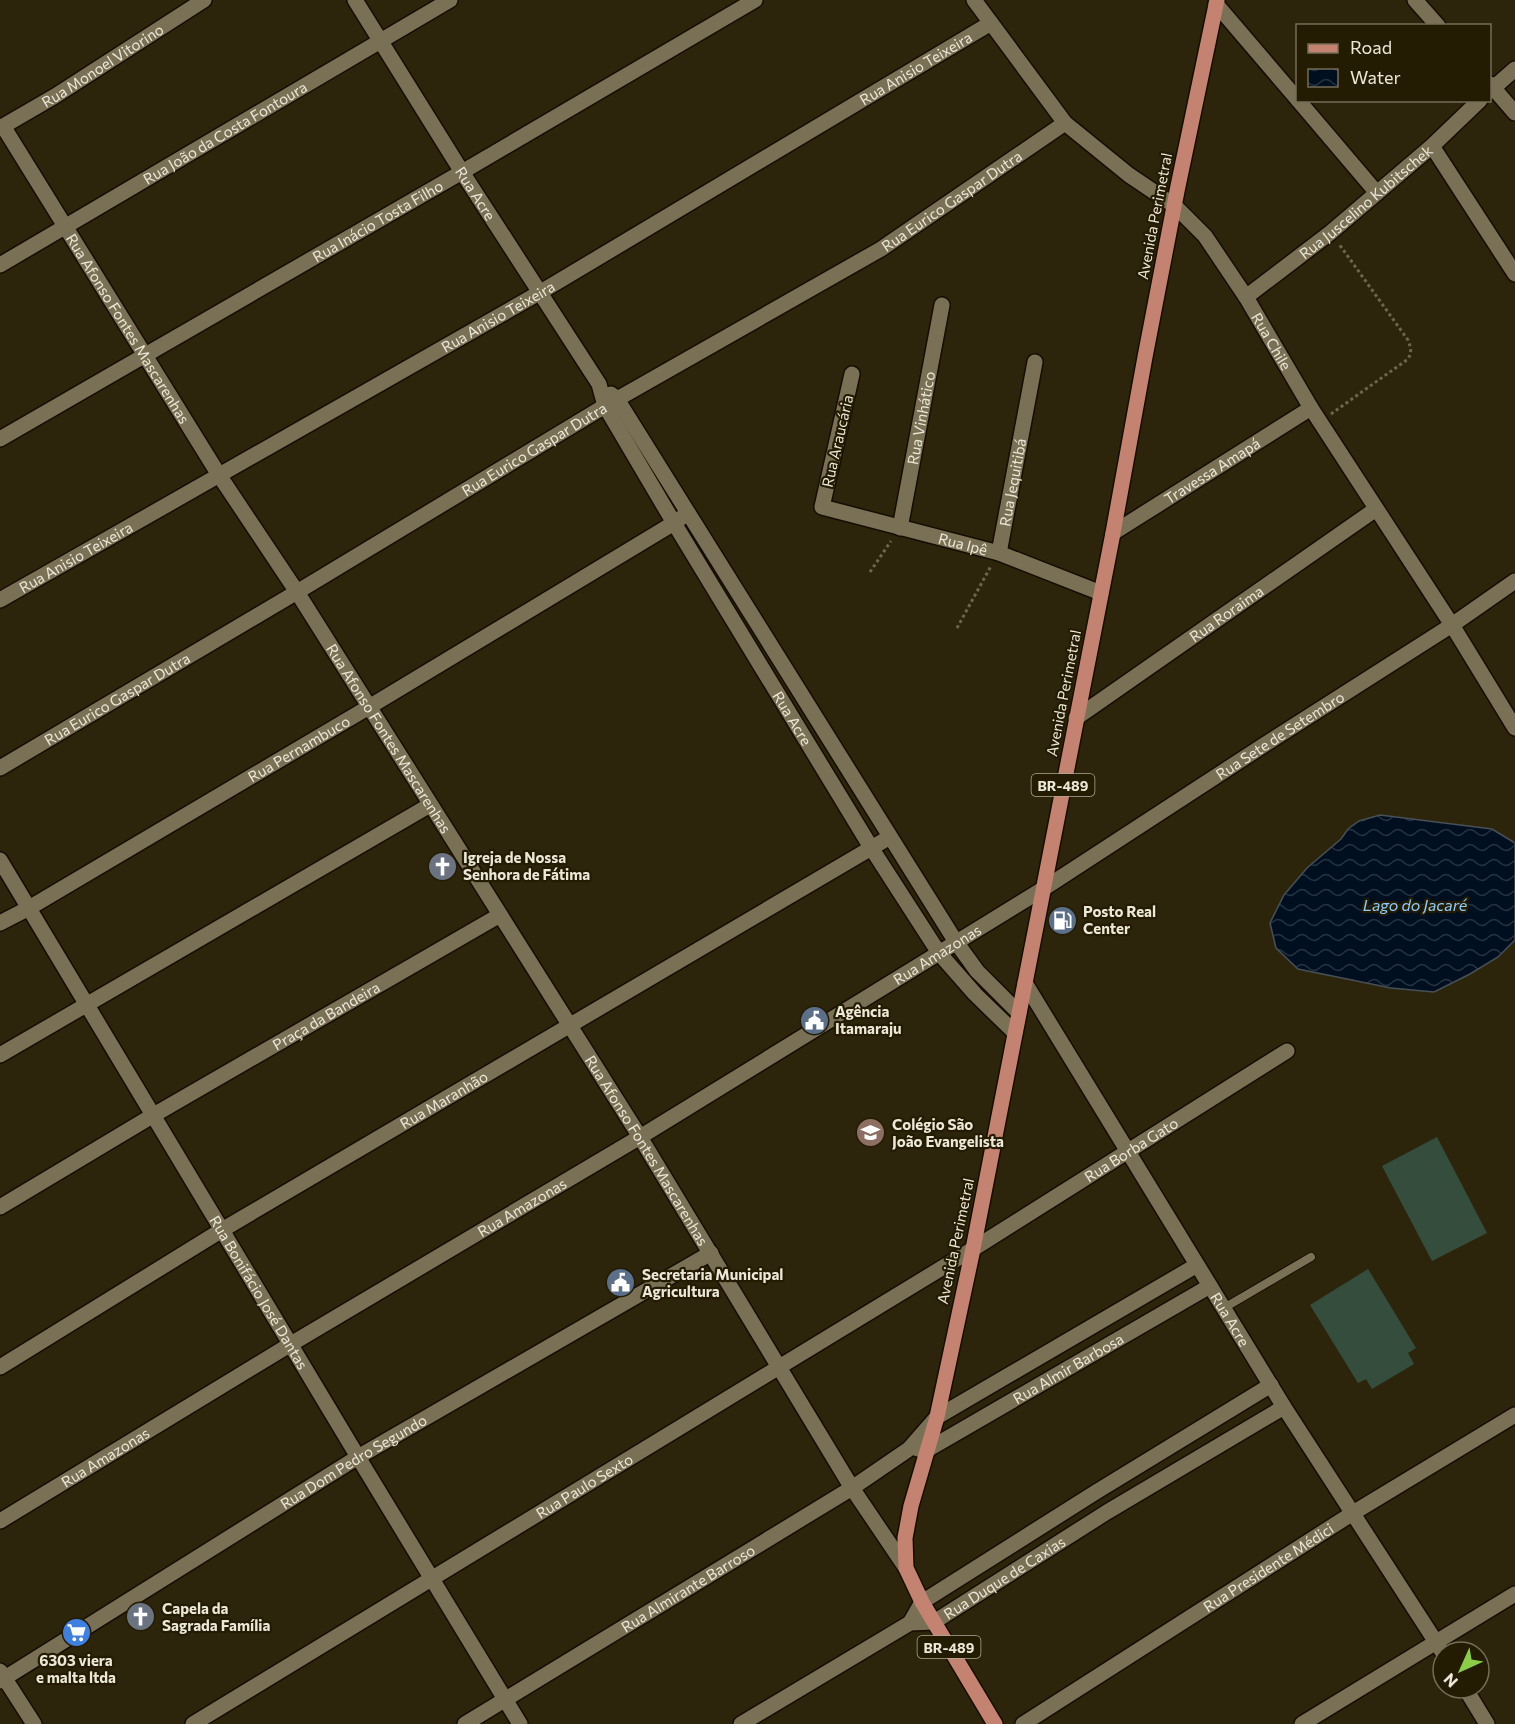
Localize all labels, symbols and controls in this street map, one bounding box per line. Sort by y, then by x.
street label: Rua Monoel Vitorino [38,20,167,111]
legend [1296,24,1491,102]
street label: Rua Anisio Teixeira [856,28,975,109]
text: Road [1350,36,1392,58]
text: Water [1350,66,1401,88]
street label: Rua João da Costa Fontoura [140,77,310,188]
street label: Rua Juscelino Kubitschek [1295,141,1436,262]
street label: Rua Eurico Gaspar Dutra [878,146,1025,255]
street label: Avenida Perimetral [1133,151,1175,281]
street label: Rua Acre [452,163,500,224]
street label: Rua Inácio Tosta Filho [309,176,446,266]
street label: Rua Afonso Fontes Mascarenhas [63,230,194,427]
street label: Rua Anisio Teixeira [438,277,558,356]
street label: Rua Chile [1248,309,1296,373]
street label: Rua Vinhático [903,370,938,466]
street label: Rua Araucária [818,393,856,489]
street label: Rua Eurico Gaspar Dutra [458,398,610,500]
street label: Travessa Amapá [1161,434,1263,507]
street label: Rua Jequitibá [995,437,1029,528]
street label: Rua Anisio Teixeira [16,517,136,596]
street label: Rua Ipê [936,529,990,559]
street label: Rua Roraima [1186,581,1267,645]
street label: Avenida Perimetral [1042,628,1084,758]
street label: Rua Afonso Fontes Mascarenhas [323,640,455,837]
street label: Rua Eurico Gaspar Dutra [41,649,193,749]
street label: Rua Sete de Setembro [1212,687,1348,783]
street label: Rua Acre [769,688,816,749]
street label: Rua Pernambuco [244,711,353,786]
road number: BR-489 [1032,774,1094,796]
place label: Igreja de Nossa Senhora de Fátima [463,848,590,883]
church icon: Igreja de Nossa Senhora de Fátima [426,850,458,882]
water label: Lago do Jacaré [1363,895,1468,914]
place label: Posto Real Center [1083,902,1156,937]
fuel station icon: Posto Real Center [1046,904,1078,936]
street label: Rua Amazonas [890,920,984,988]
street label: Praça da Bandeira [269,977,383,1054]
place label: Agência Itamaraju [835,1002,902,1037]
public building icon: Agência Itamaraju [798,1004,830,1036]
street label: Rua Afonso Fontes Mascarenhas [582,1052,712,1249]
street label: Rua Maranhão [396,1067,491,1132]
street label: Rua Borba Gato [1081,1113,1181,1186]
place label: Colégio São João Evangelista [892,1115,1004,1150]
school or university icon: Colégio São João Evangelista [855,1117,887,1149]
street label: Rua Amazonas [474,1174,570,1240]
street label: Avenida Perimetral [933,1176,977,1306]
street label: Rua Bonifácio José Dantas [206,1212,312,1373]
place label: Secretaria Municipal Agricultura [642,1265,783,1300]
public building icon: Secretaria Municipal Agricultura [605,1267,637,1299]
street label: Rua Acre [1207,1289,1254,1350]
street label: Rua Almir Barbosa [1009,1329,1127,1407]
street label: Rua Dom Pedro Segundo [277,1410,430,1513]
street label: Rua Amazonas [58,1423,153,1491]
street label: Rua Paulo Sexto [532,1449,636,1522]
street label: Rua Presidente Médici [1200,1519,1337,1615]
street label: Rua Duque de Caxias [940,1532,1068,1623]
street label: Rua Almirante Barroso [618,1541,758,1636]
place label: Capela da Sagrada Família [162,1599,271,1634]
church icon: Capela da Sagrada Família [125,1601,157,1633]
supermarket icon: 6303 viera e malta ltda [60,1617,92,1649]
road number: BR-489 [918,1636,980,1658]
north arrow [1431,1640,1491,1700]
place label: 6303 viera e malta ltda [36,1651,116,1686]
text: N [1439,1670,1461,1692]

